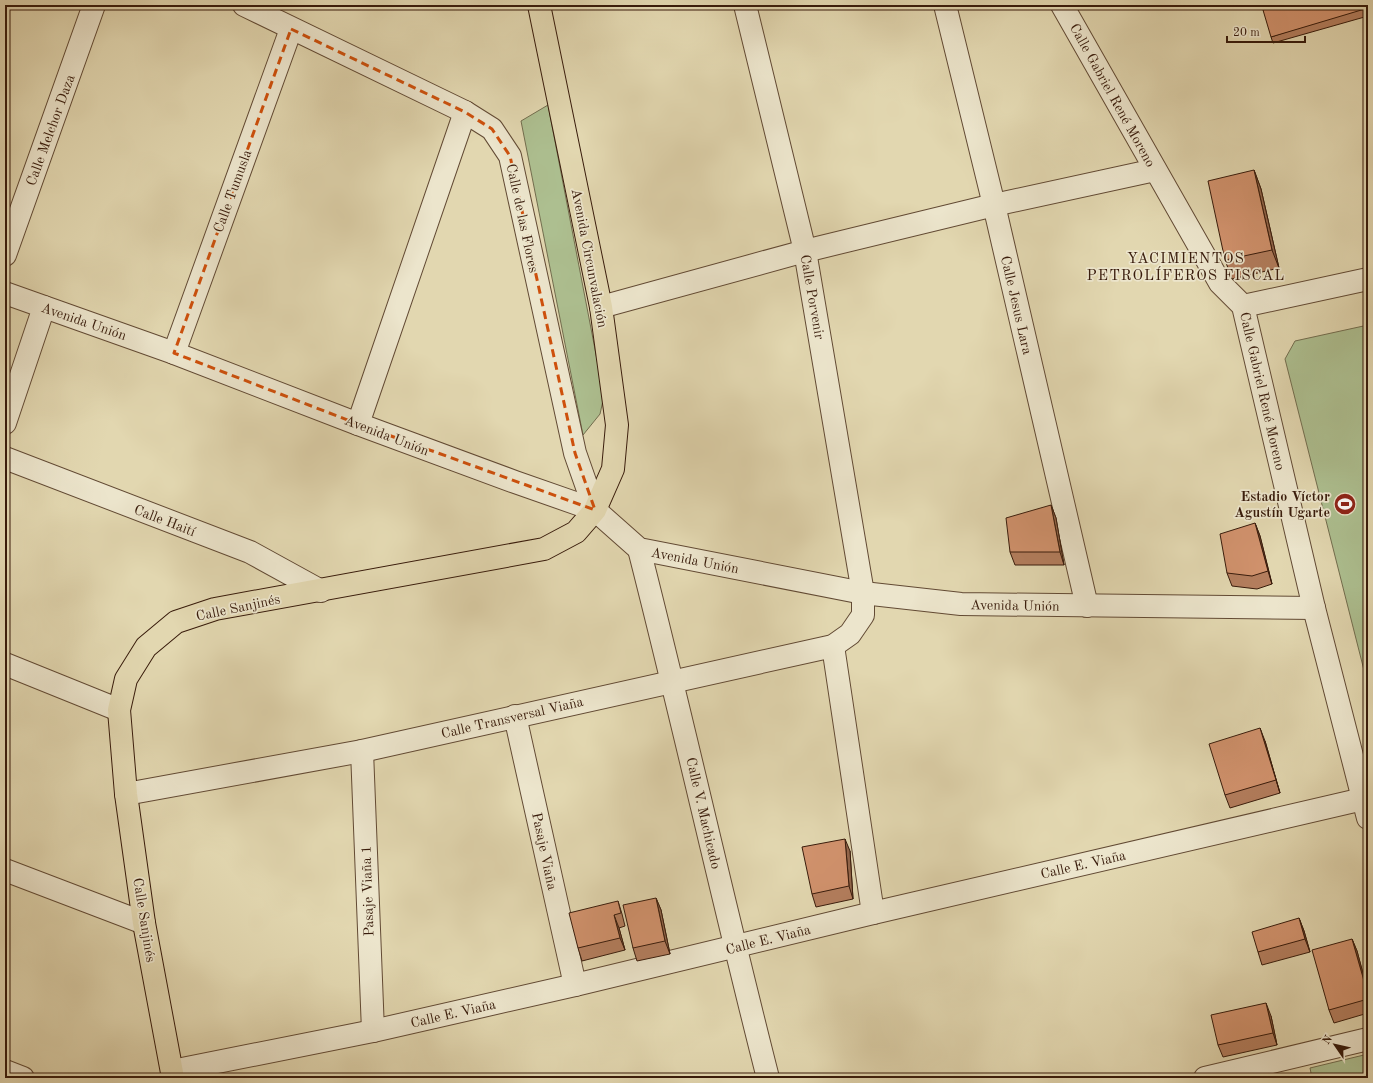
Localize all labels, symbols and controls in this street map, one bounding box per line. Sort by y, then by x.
scale bar [1227,18,1305,44]
street label: Calle Gabriel René Moreno [1067,21,1157,170]
text: 20 m [1233,27,1260,39]
street label: Calle Melchor Daza [24,73,78,188]
street label: Calle Tumusla [211,148,254,235]
street label: Calle de las Flores [504,162,540,274]
street label: Avenida Circunvalación [569,187,609,329]
district label: YACIMIENTOS PETROLÍFEROS FISCAL [1087,252,1285,284]
street label: Calle Porvenir [798,254,826,341]
street label: Calle Jesus Lara [998,255,1034,356]
street label: Avenida Unión [39,301,129,343]
street label: Calle Gabriel René Moreno [1237,311,1287,472]
street label: Avenida Unión [342,413,431,459]
place label: Estadio Víctor Agustín Ugarte [1234,490,1330,520]
sports icon: Estadio Víctor Agustín Ugarte [1332,491,1358,517]
street label: Calle Haití [132,503,198,539]
street label: Avenida Unión [650,546,740,576]
street label: Calle Sanjinés [195,592,282,624]
street label: Avenida Unión [970,598,1060,614]
street label: Calle Transversal Viaña [440,695,585,741]
street label: Calle V. Machicado [683,756,723,870]
street label: Pasaje Viaña [529,811,559,891]
street label: Pasaje Viaña 1 [359,845,377,937]
street label: Calle E. Viaña [1039,848,1127,882]
street label: Calle Sanjinés [130,877,158,964]
street label: Calle E. Viaña [724,923,812,957]
street label: Calle E. Viaña [409,997,497,1031]
north arrow [1315,1025,1355,1065]
text: N [1321,1033,1335,1047]

